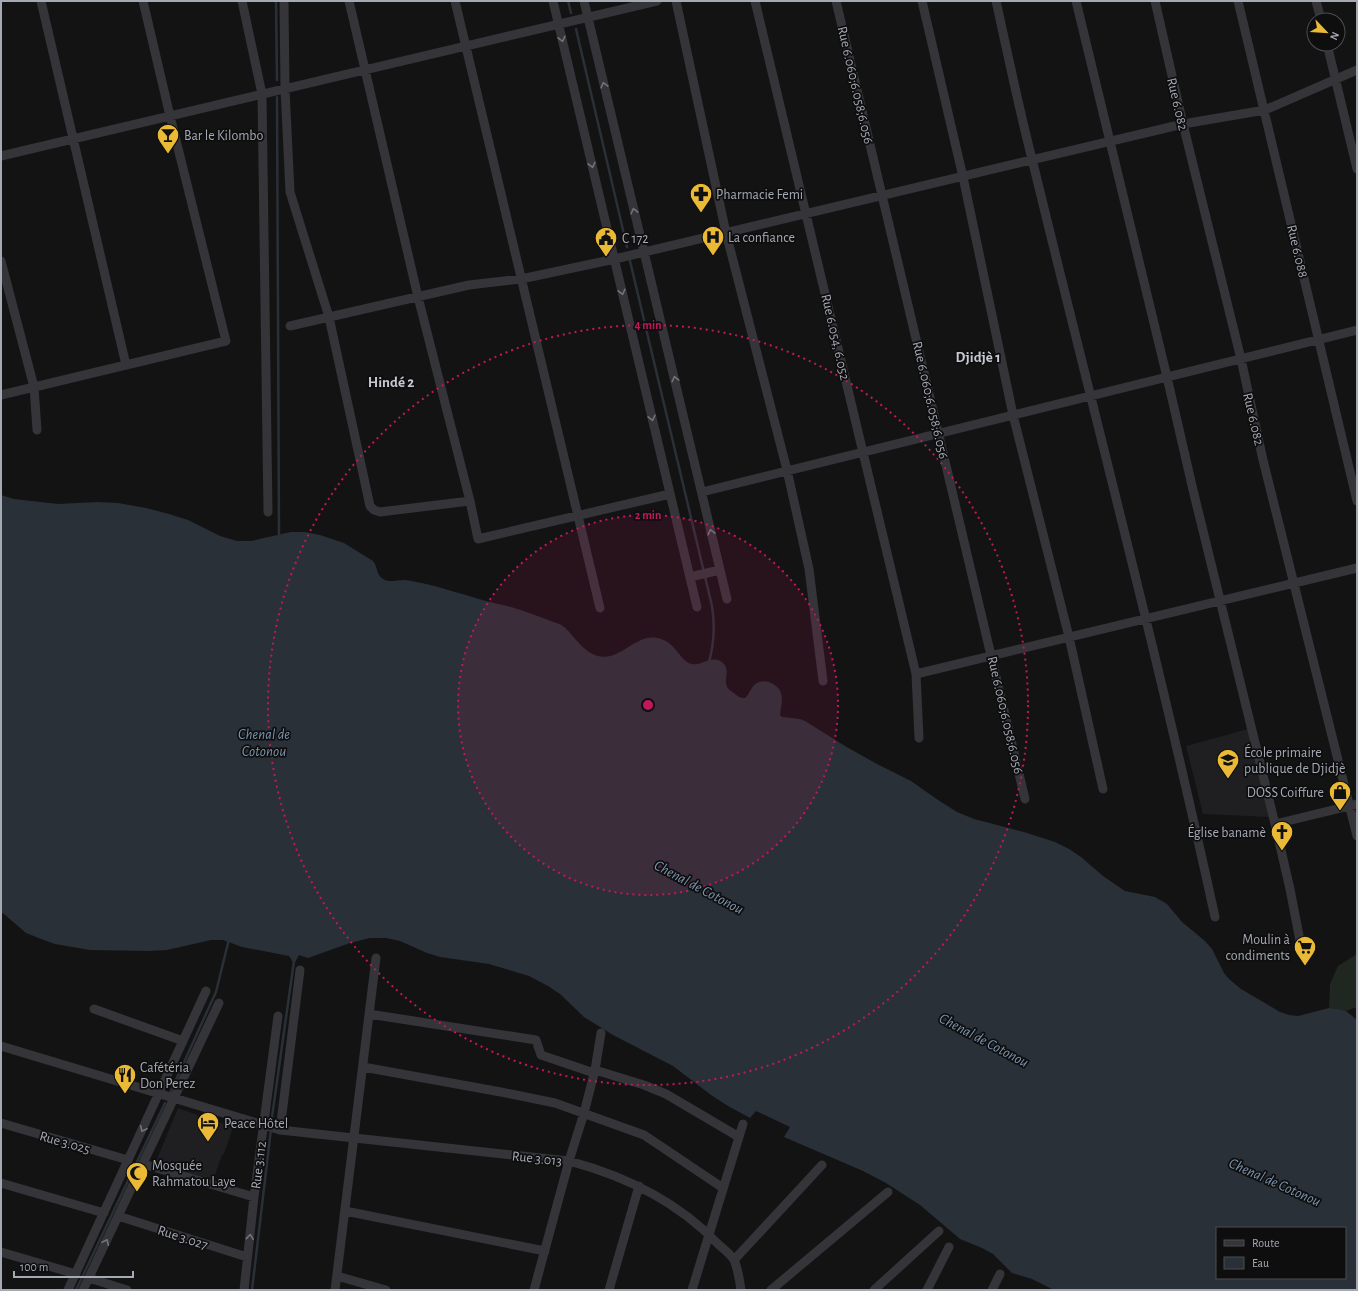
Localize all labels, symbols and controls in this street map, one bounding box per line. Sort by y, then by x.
north arrow [1306,12,1346,52]
street label: Rue 6.060;6.058;6.056 [835,25,875,145]
text: N [1328,30,1341,42]
one-way arrow [557,36,565,42]
street label: Rue 6.082 [1164,77,1190,132]
one-way arrow [600,82,609,89]
bar icon: Bar le Kilombo [155,122,181,155]
place label: Bar le Kilombo [184,129,264,143]
one-way arrow [587,162,596,169]
pharmacy icon: Pharmacie Femi [688,181,714,214]
place label: Pharmacie Femi [716,188,803,202]
one-way arrow [631,208,639,215]
street label: Rue 6.088 [1284,223,1310,279]
hospital icon: La confiance [700,224,726,257]
public building icon: C 172 [593,225,619,258]
place label: La confiance [728,231,795,245]
place label: C 172 [622,232,649,246]
one-way arrow [618,289,626,295]
street label: Rue 6.054, 6.052 [818,293,852,382]
text: 4 min [634,319,662,331]
street label: Rue 6.060;6.058;6.056 [910,340,950,460]
district label: Djidjè 1 [955,350,1001,365]
district label: Hindé 2 [368,375,414,390]
one-way arrow [671,375,679,382]
street label: Rue 6.082 [1240,392,1266,447]
one-way arrow [648,415,656,421]
text: 2 min [635,509,661,521]
one-way arrow [708,529,716,536]
street label: Rue 6.060;6.058;6.056 [985,655,1025,775]
centre of rings [641,698,655,712]
water label: Chenal de Cotonou [238,727,290,759]
place label: École primaire publique de Djidjè [1244,743,1345,776]
school or university icon: École primaire publique de Djidjè [1215,747,1241,780]
shop icon: DOSS Coiffure [1327,779,1353,812]
place label: DOSS Coiffure [1247,786,1324,800]
church icon: Église banamè [1269,819,1295,852]
place label: Église banamè [1187,823,1266,840]
water label: Chenal de Cotonou [652,858,746,917]
place label: Moulin à condiments [1225,933,1291,963]
supermarket icon: Moulin à condiments [1292,934,1318,967]
water label: Chenal de Cotonou [937,1011,1031,1070]
place label: Cafétéria Don Perez [140,1061,195,1091]
restaurant icon: Cafétéria Don Perez [112,1062,138,1095]
hotel icon: Peace Hôtel [195,1110,221,1143]
place label: Peace Hôtel [224,1117,288,1131]
one-way arrow [140,1124,148,1132]
street label: Rue 3.025 [38,1129,92,1157]
street label: Rue 3.112 [249,1140,269,1190]
street label: Rue 3.013 [511,1149,563,1169]
water label: Chenal de Cotonou [1227,1156,1323,1209]
place label: Mosquée Rahmatou Laye [152,1159,236,1189]
mosque icon: Mosquée Rahmatou Laye [124,1160,150,1193]
street label: Rue 3.027 [156,1223,210,1253]
legend [1216,1227,1346,1279]
one-way arrow [245,1234,254,1240]
text: Route [1252,1237,1279,1249]
one-way arrow [101,1239,109,1246]
scale bar [14,1253,133,1279]
text: Eau [1252,1257,1269,1269]
text: 100 m [20,1261,48,1273]

